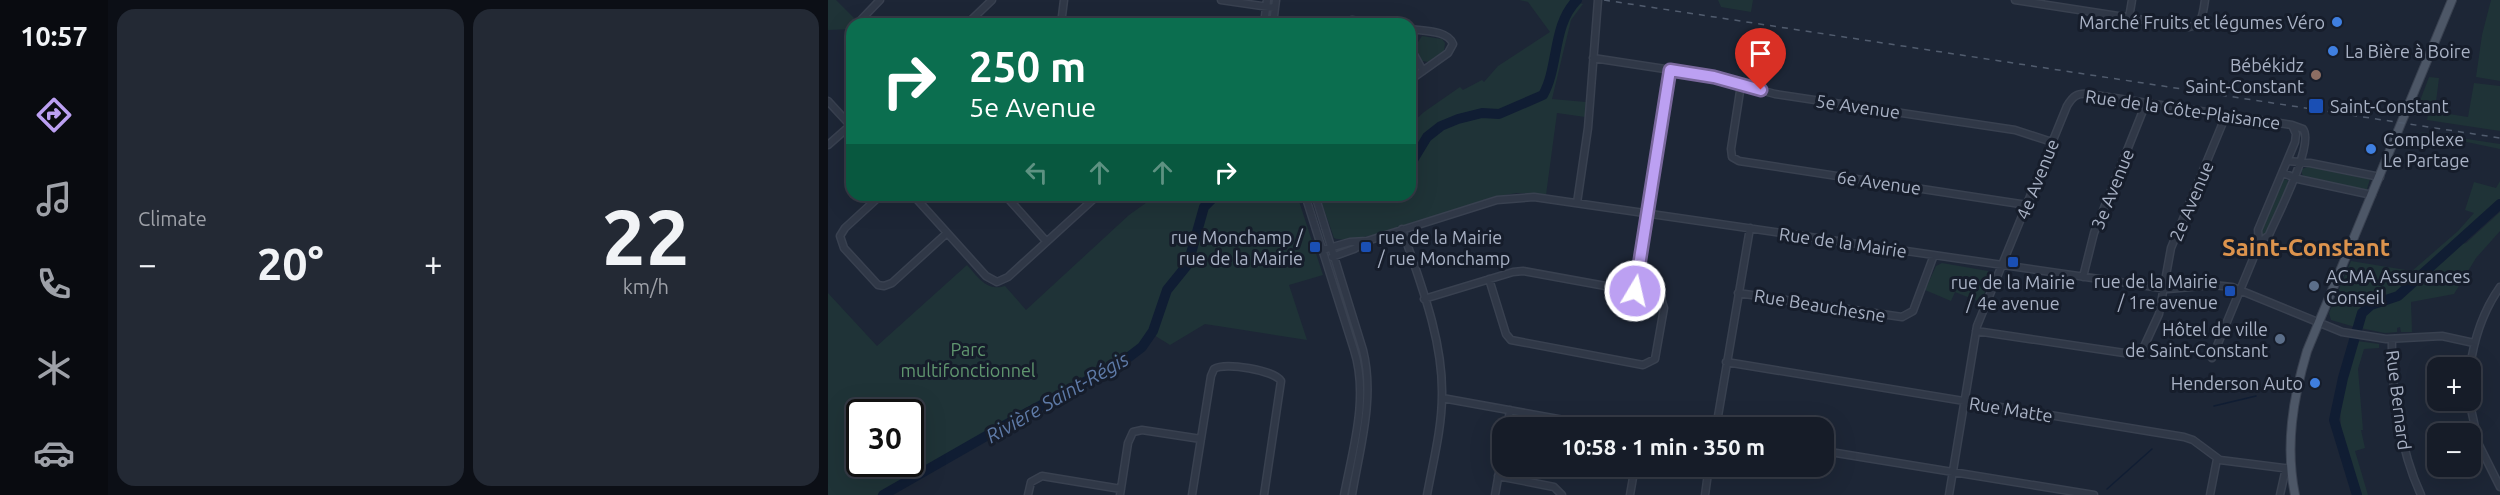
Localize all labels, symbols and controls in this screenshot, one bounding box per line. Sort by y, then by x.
place label: Marché Fruits et légumes Véro [2079,12,2325,32]
marker: Marché Fruits et légumes Véro [2330,15,2344,29]
text: 10:57 [20,21,88,51]
pin [1735,28,1786,90]
icon: arrive [1744,37,1777,70]
place label: La Bière à Boire [2345,41,2471,61]
icon: right [870,42,948,120]
text: 250 m [969,43,1086,90]
marker: La Bière à Boire [2326,44,2340,58]
place label: Bébékidz Saint-Constant [2186,55,2304,96]
marker: Bébékidz Saint-Constant [2309,68,2323,82]
street label: Rue de la Côte-Plaisance [2084,85,2282,133]
street label: 5e Avenue [1815,90,1901,122]
text: 5e Avenue [969,92,1096,122]
icon: directions [33,94,75,136]
place label: Saint-Constant [2330,96,2448,116]
marker: Saint-Constant [2307,97,2325,115]
place label: Complexe Le Partage [2383,129,2469,170]
street label: 4e Avenue [2012,136,2062,222]
marker: Complexe Le Partage [2364,142,2378,156]
street label: 3e Avenue [2087,146,2137,232]
icon: left [1020,156,1053,189]
icon: ahead [1083,156,1116,189]
icon: ahead [1146,156,1179,189]
icon: right [1209,156,1242,189]
street label: 2e Avenue [2165,158,2217,244]
street label: 6e Avenue [1836,166,1922,198]
icon: music [33,178,75,220]
text: 22 [602,192,690,280]
text: Climate [138,207,207,230]
street label: Rue de la Mairie [1778,223,1908,261]
place label: rue Monchamp / rue de la Mairie [1171,227,1304,268]
place label: rue de la Mairie / rue Monchamp [1377,227,1510,268]
district label: Saint-Constant [2222,234,2390,261]
text: 20° [257,238,324,289]
marker: rue Monchamp / rue de la Mairie [1308,240,1322,254]
marker: rue de la Mairie / rue Monchamp [1359,240,1373,254]
text: − [138,245,157,282]
text: + [424,245,443,282]
marker: rue de la Mairie / 4e avenue [2006,255,2020,269]
position arrow [1603,259,1667,323]
icon: phone [33,263,75,305]
place label: ACMA Assurances Conseil [2326,266,2470,307]
place label: rue de la Mairie / 1re avenue [2094,271,2218,312]
place label: rue de la Mairie / 4e avenue [1951,272,2075,313]
text: km/h [623,275,669,298]
marker: ACMA Assurances Conseil [2307,279,2321,293]
marker: rue de la Mairie / 1re avenue [2223,284,2237,298]
street label: Rue Beauchesne [1753,285,1887,325]
place label: Hôtel de ville de Saint-Constant [2125,319,2268,360]
marker: Hôtel de ville de Saint-Constant [2273,332,2287,346]
park label: Parc multifonctionnel [900,339,1036,380]
icon: climate [33,347,75,389]
water label: Rivière Saint-Régis [982,347,1133,447]
street label: Rue Bernard [2383,349,2415,451]
map controls [2427,357,2481,477]
button: + [2427,357,2481,411]
place label: Henderson Auto [2171,373,2303,393]
marker: Henderson Auto [2308,376,2322,390]
street label: Rue Matte [1968,393,2054,425]
speed limit sign: 30 [846,399,924,477]
button: − [2427,423,2481,477]
icon: car [33,432,75,474]
text: 10:58 · 1 min · 350 m [1561,434,1765,459]

